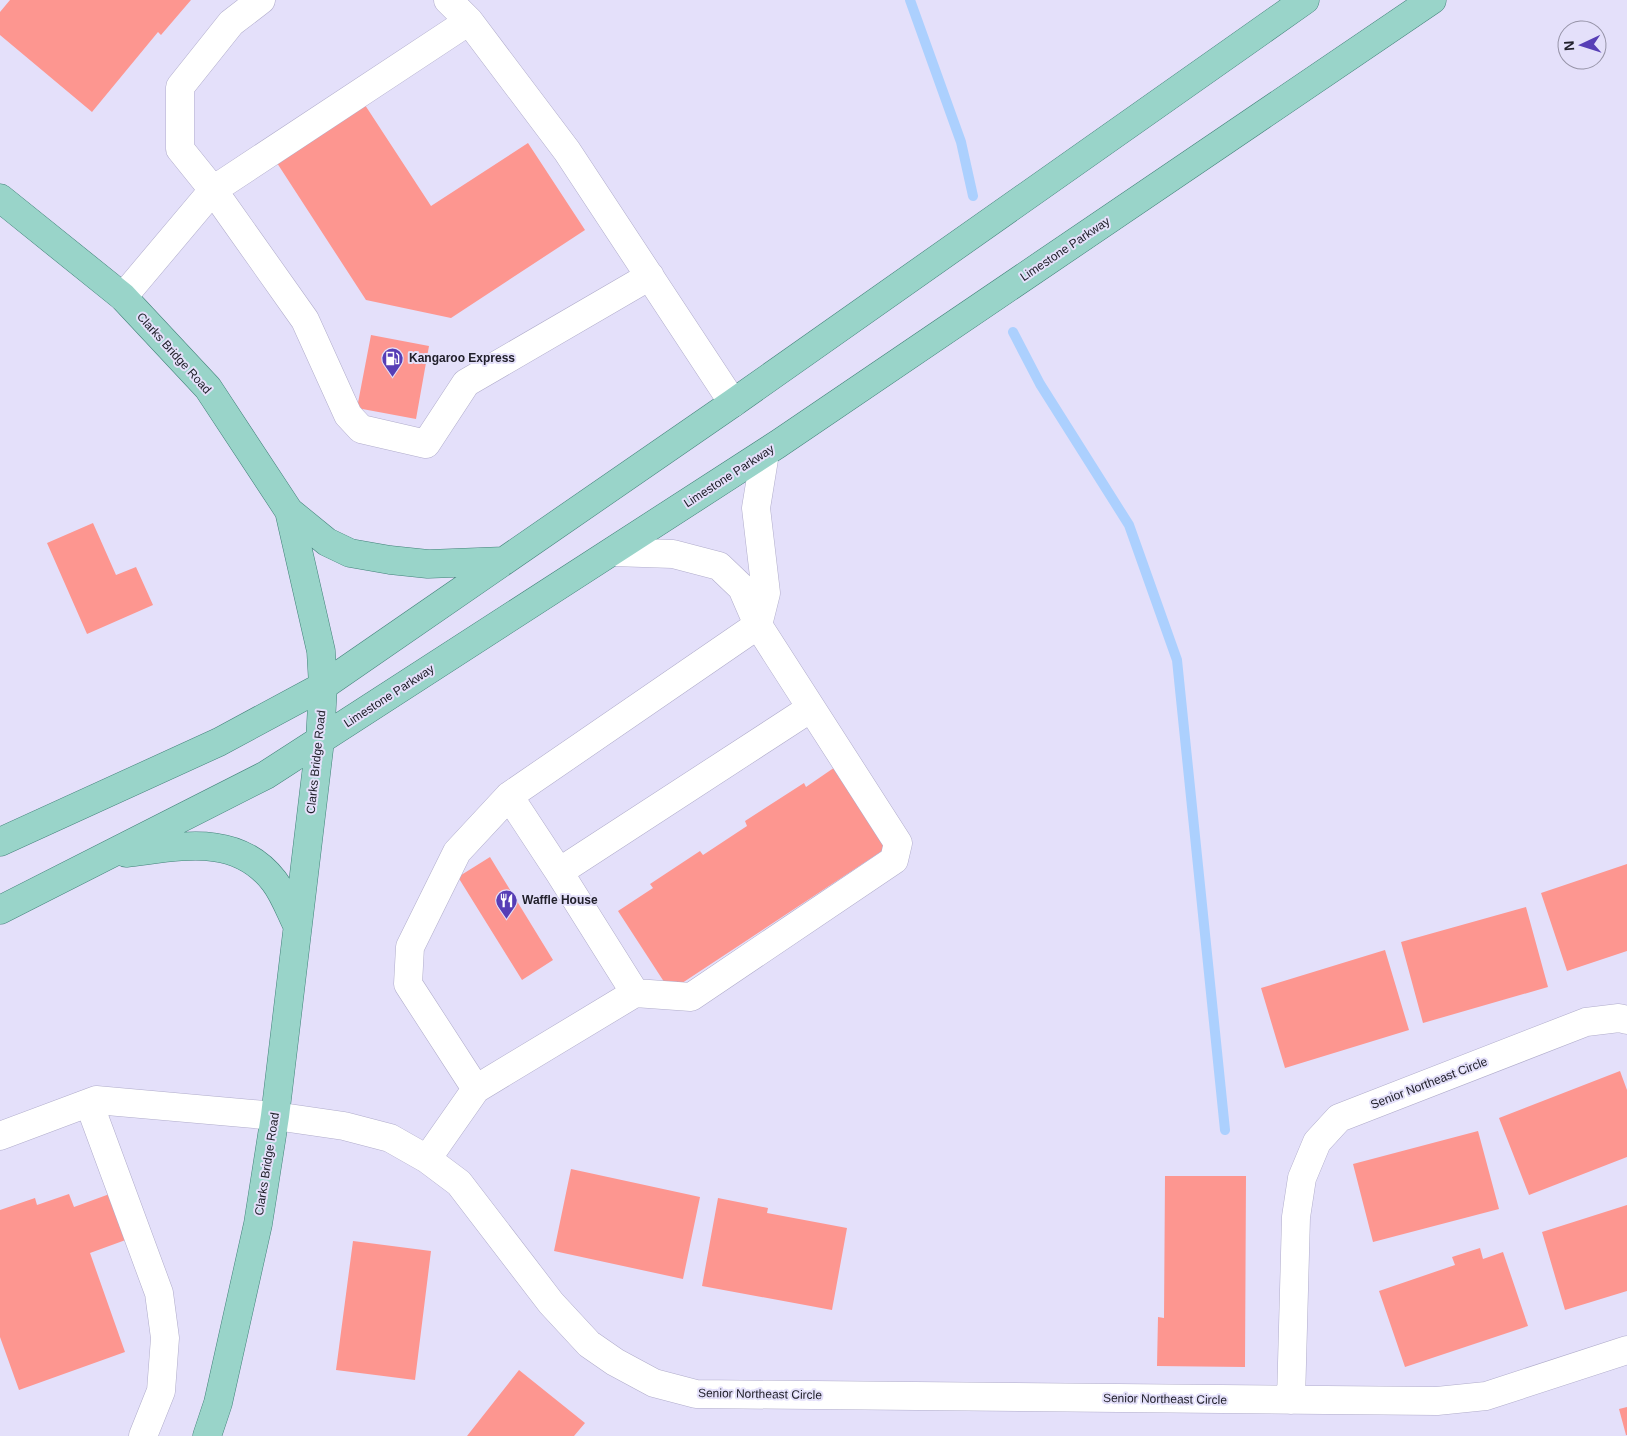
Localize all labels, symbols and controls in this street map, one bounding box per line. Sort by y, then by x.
north arrow [1557,20,1607,70]
text: N [1561,40,1577,52]
street label: Limestone Parkway [1018,214,1112,284]
street label: Clarks Bridge Road [134,310,214,396]
fuel station icon: Kangaroo Express [381,346,405,377]
place label: Kangaroo Express [409,351,515,365]
street label: Limestone Parkway [681,442,777,510]
street label: Limestone Parkway [341,662,437,730]
street label: Clarks Bridge Road [304,710,328,814]
restaurant icon: Waffle House [494,888,518,919]
place label: Waffle House [522,893,598,907]
street label: Senior Northeast Circle [1369,1054,1490,1112]
street label: Clarks Bridge Road [252,1112,282,1216]
street label: Senior Northeast Circle [698,1386,822,1402]
street label: Senior Northeast Circle [1103,1391,1227,1407]

